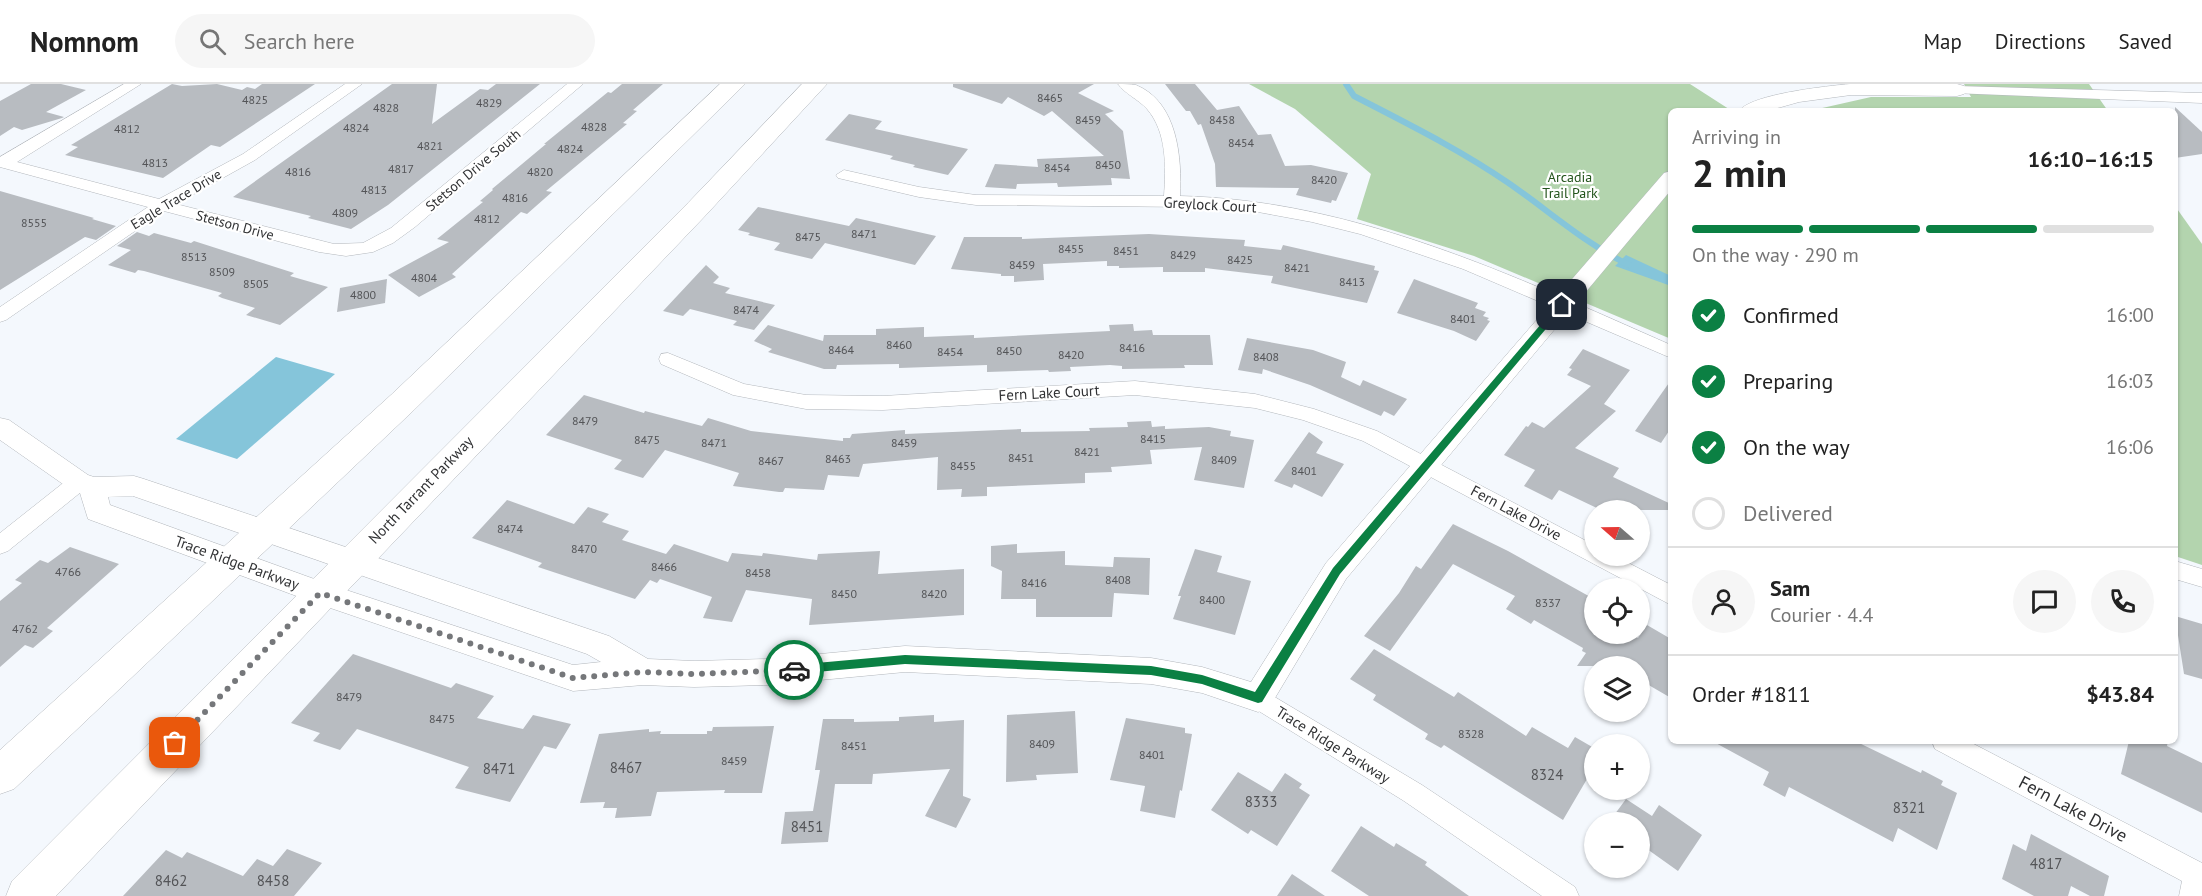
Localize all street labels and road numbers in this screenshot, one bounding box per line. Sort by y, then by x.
street label: Stetson Drive South [422,125,524,215]
street label: Eagle Trace Drive [127,165,225,233]
street label: Greylock Court [1163,193,1257,216]
street label: Stetson Drive [194,206,276,244]
street label: Fern Lake Court [998,380,1100,405]
street label: North Tarrant Parkway [364,432,477,548]
street label: Fern Lake Drive [1468,481,1565,544]
street label: Trace Ridge Parkway [172,531,302,594]
street label: Trace Ridge Parkway [1273,702,1394,787]
street label: Fern Lake Drive [2015,770,2132,847]

